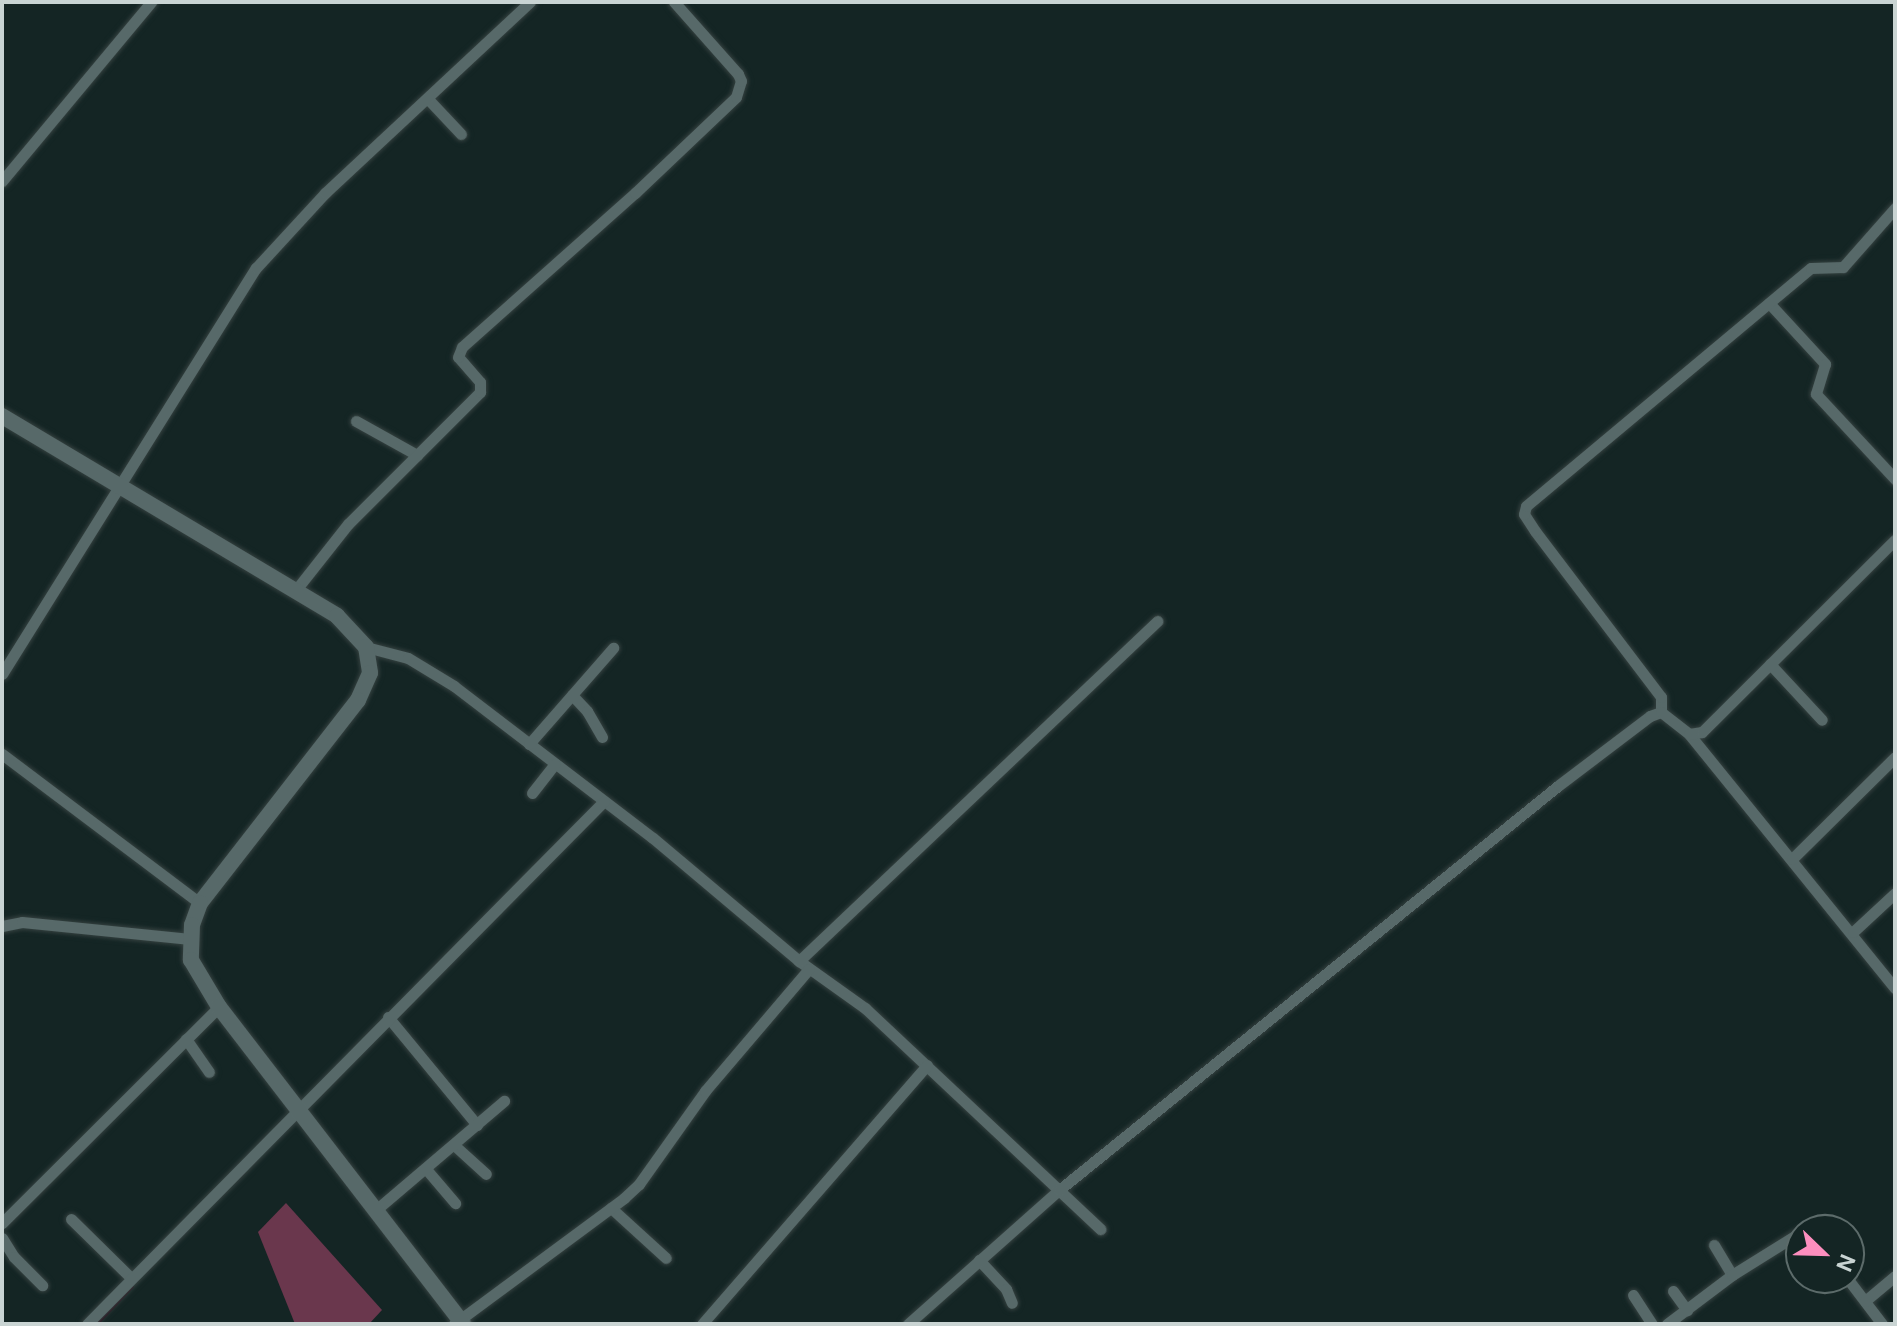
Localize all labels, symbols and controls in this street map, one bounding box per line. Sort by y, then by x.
north arrow [1785,1214,1865,1294]
text: N [1829,1250,1862,1276]

